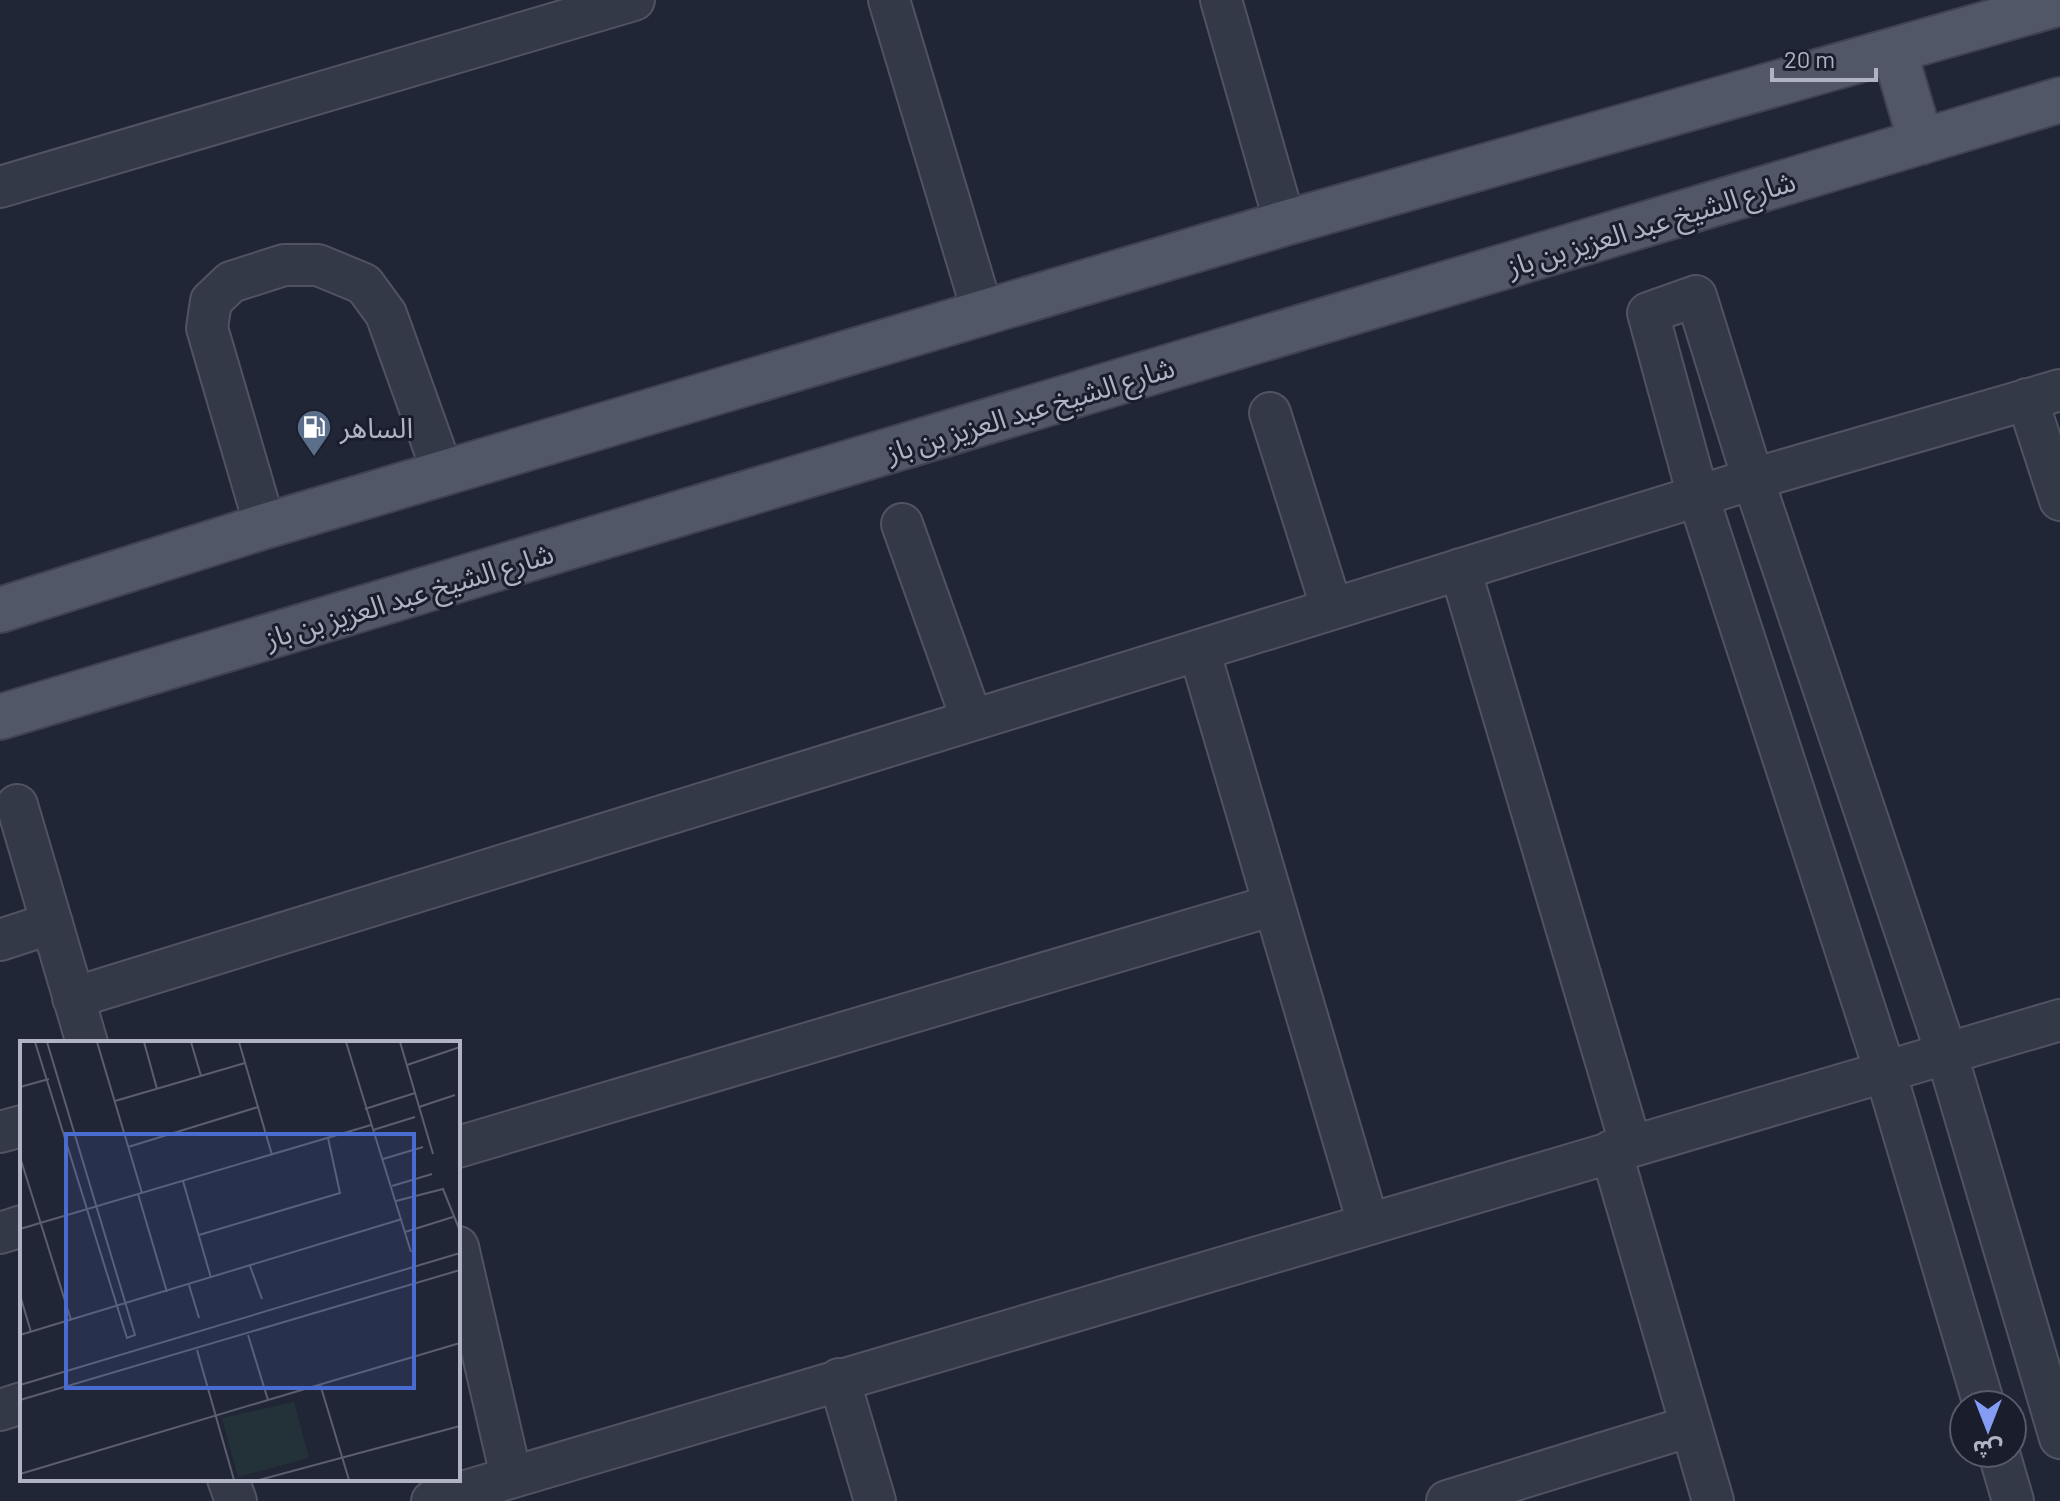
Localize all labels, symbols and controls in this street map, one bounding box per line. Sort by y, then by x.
scale bar [1772,32,1876,82]
text: 20 m [1784,44,1835,73]
street label: شارع الشيخ عبد العزيز بن باز [1502,163,1801,288]
street label: شارع الشيخ عبد العزيز بن باز [881,349,1180,474]
fuel station icon: الساهر [295,408,333,458]
place label: الساهر [339,410,413,445]
street label: شارع الشيخ عبد العزيز بن باز [260,535,559,660]
inset map [20,1041,460,1481]
north arrow [1948,1389,2028,1469]
text: ش [1973,1436,2003,1463]

